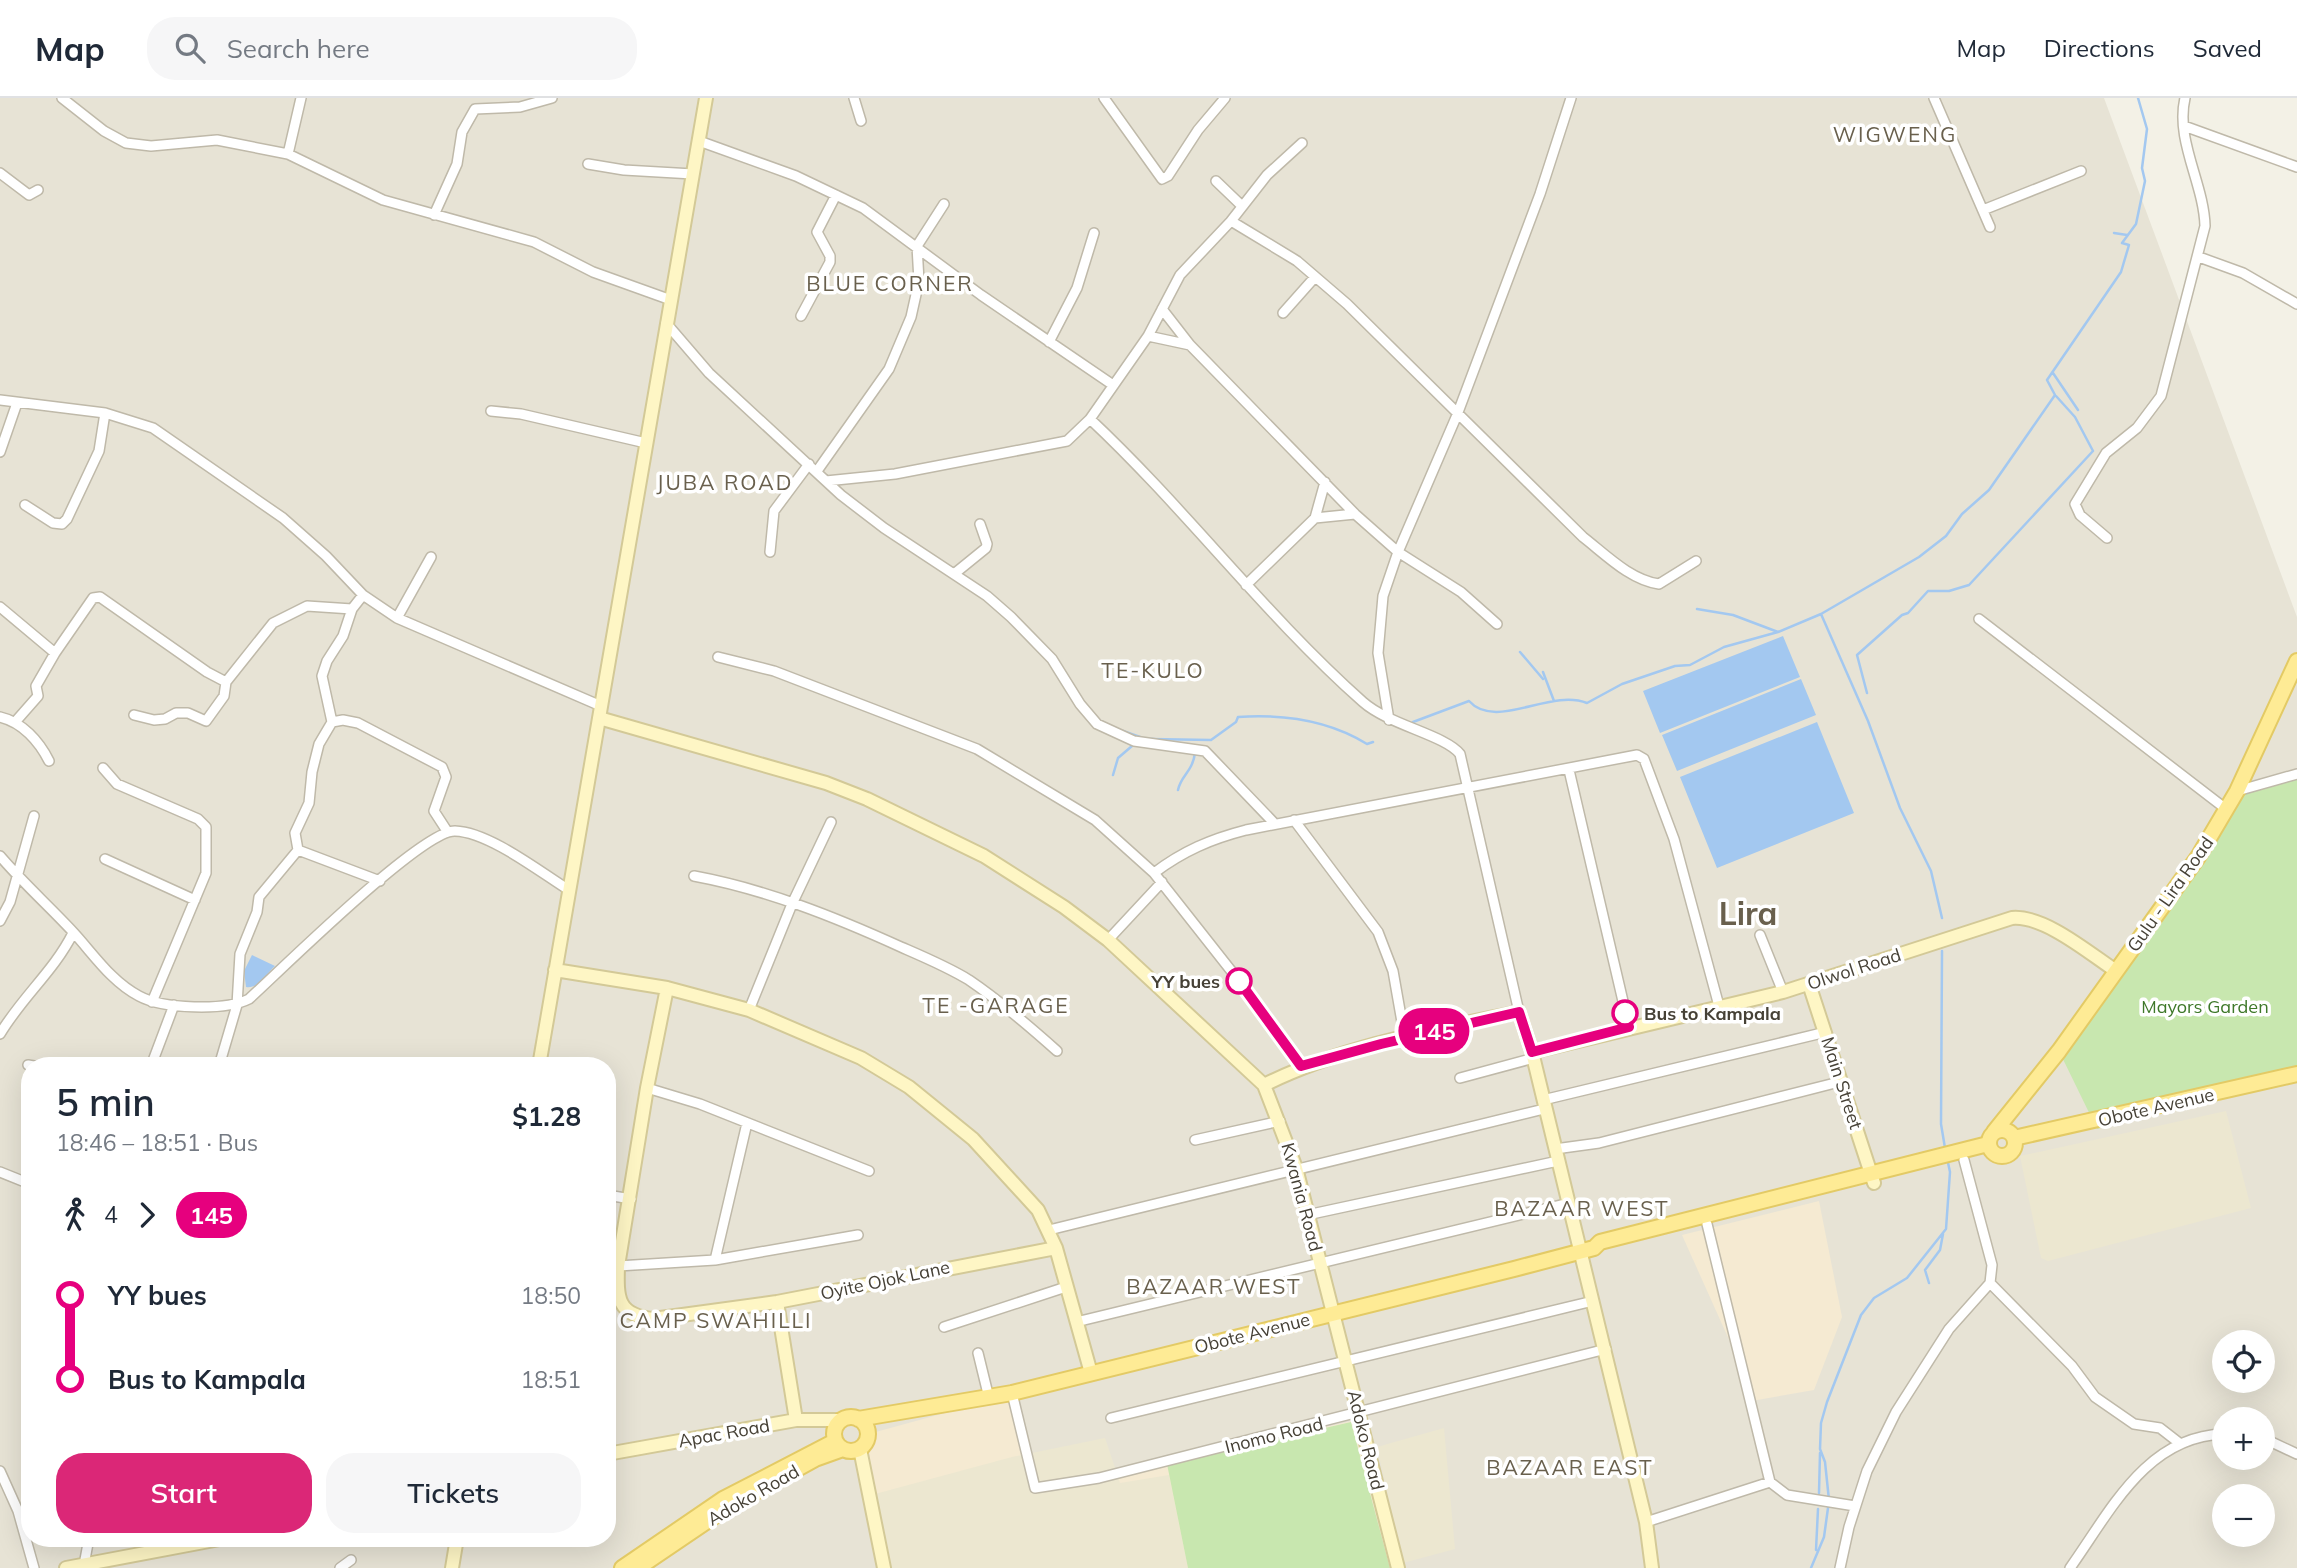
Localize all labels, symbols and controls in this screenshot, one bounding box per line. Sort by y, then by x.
search box [147,17,637,80]
text: Map [35,28,105,69]
icon: search [171,29,209,67]
text: Search here [227,32,370,65]
text: Map [1956,33,2006,63]
text: Directions [2044,33,2155,63]
text: Saved [2193,33,2262,63]
district label: WIGWENG [1833,121,1957,147]
district label: BLUE CORNER [806,270,974,296]
district label: JUBA ROAD [657,469,793,495]
district label: TE-KULO [1101,657,1205,683]
street label: Gulu - Lira Road [2122,832,2218,956]
district label: Lira [1719,893,1777,933]
street label: Olwol Road [1804,943,1904,995]
marker: YY bues [1226,968,1252,994]
place label: YY bues [1151,970,1220,993]
district label: TE -GARAGE [922,992,1070,1018]
park label: Mayors Garden [2141,995,2269,1018]
marker: Bus to Kampala [1612,1000,1638,1026]
place label: Bus to Kampala [1644,1002,1781,1025]
line badge: 145 [1394,1008,1474,1054]
text: 145 [1412,1016,1456,1046]
street label: Main Street [1816,1034,1868,1132]
text: 5 min [56,1078,155,1126]
street label: Obote Avenue [2096,1082,2216,1132]
text: $1.28 [512,1100,581,1133]
text: 18:46 – 18:51 · Bus [56,1128,258,1157]
street label: Kwania Road [1276,1140,1328,1254]
district label: BAZAAR WEST [1494,1195,1670,1221]
icon: walk [56,1196,94,1234]
icon: forward [128,1196,166,1234]
text: 4 [104,1200,118,1229]
text: 145 [190,1200,233,1230]
street label: Oyite Ojok Lane [818,1255,952,1305]
district label: BAZAAR WEST [1126,1273,1302,1299]
text: YY bues [108,1279,207,1312]
text: 18:50 [521,1281,581,1310]
district label: CAMP SWAHILLI [620,1307,812,1333]
street label: Obote Avenue [1192,1308,1312,1358]
map controls [2212,1330,2275,1547]
button: locate [2212,1330,2275,1393]
text: Bus to Kampala [108,1363,306,1396]
text: 18:51 [521,1365,581,1394]
street label: Adoko Road [1342,1388,1390,1492]
button: + [2212,1407,2275,1470]
street label: Inomo Road [1223,1412,1325,1458]
street label: Apac Road [676,1414,772,1452]
button: Start [56,1453,312,1533]
button: Tickets [326,1453,581,1533]
district label: BAZAAR EAST [1486,1454,1654,1480]
street label: Adoko Road [703,1459,803,1531]
button: − [2212,1484,2275,1547]

